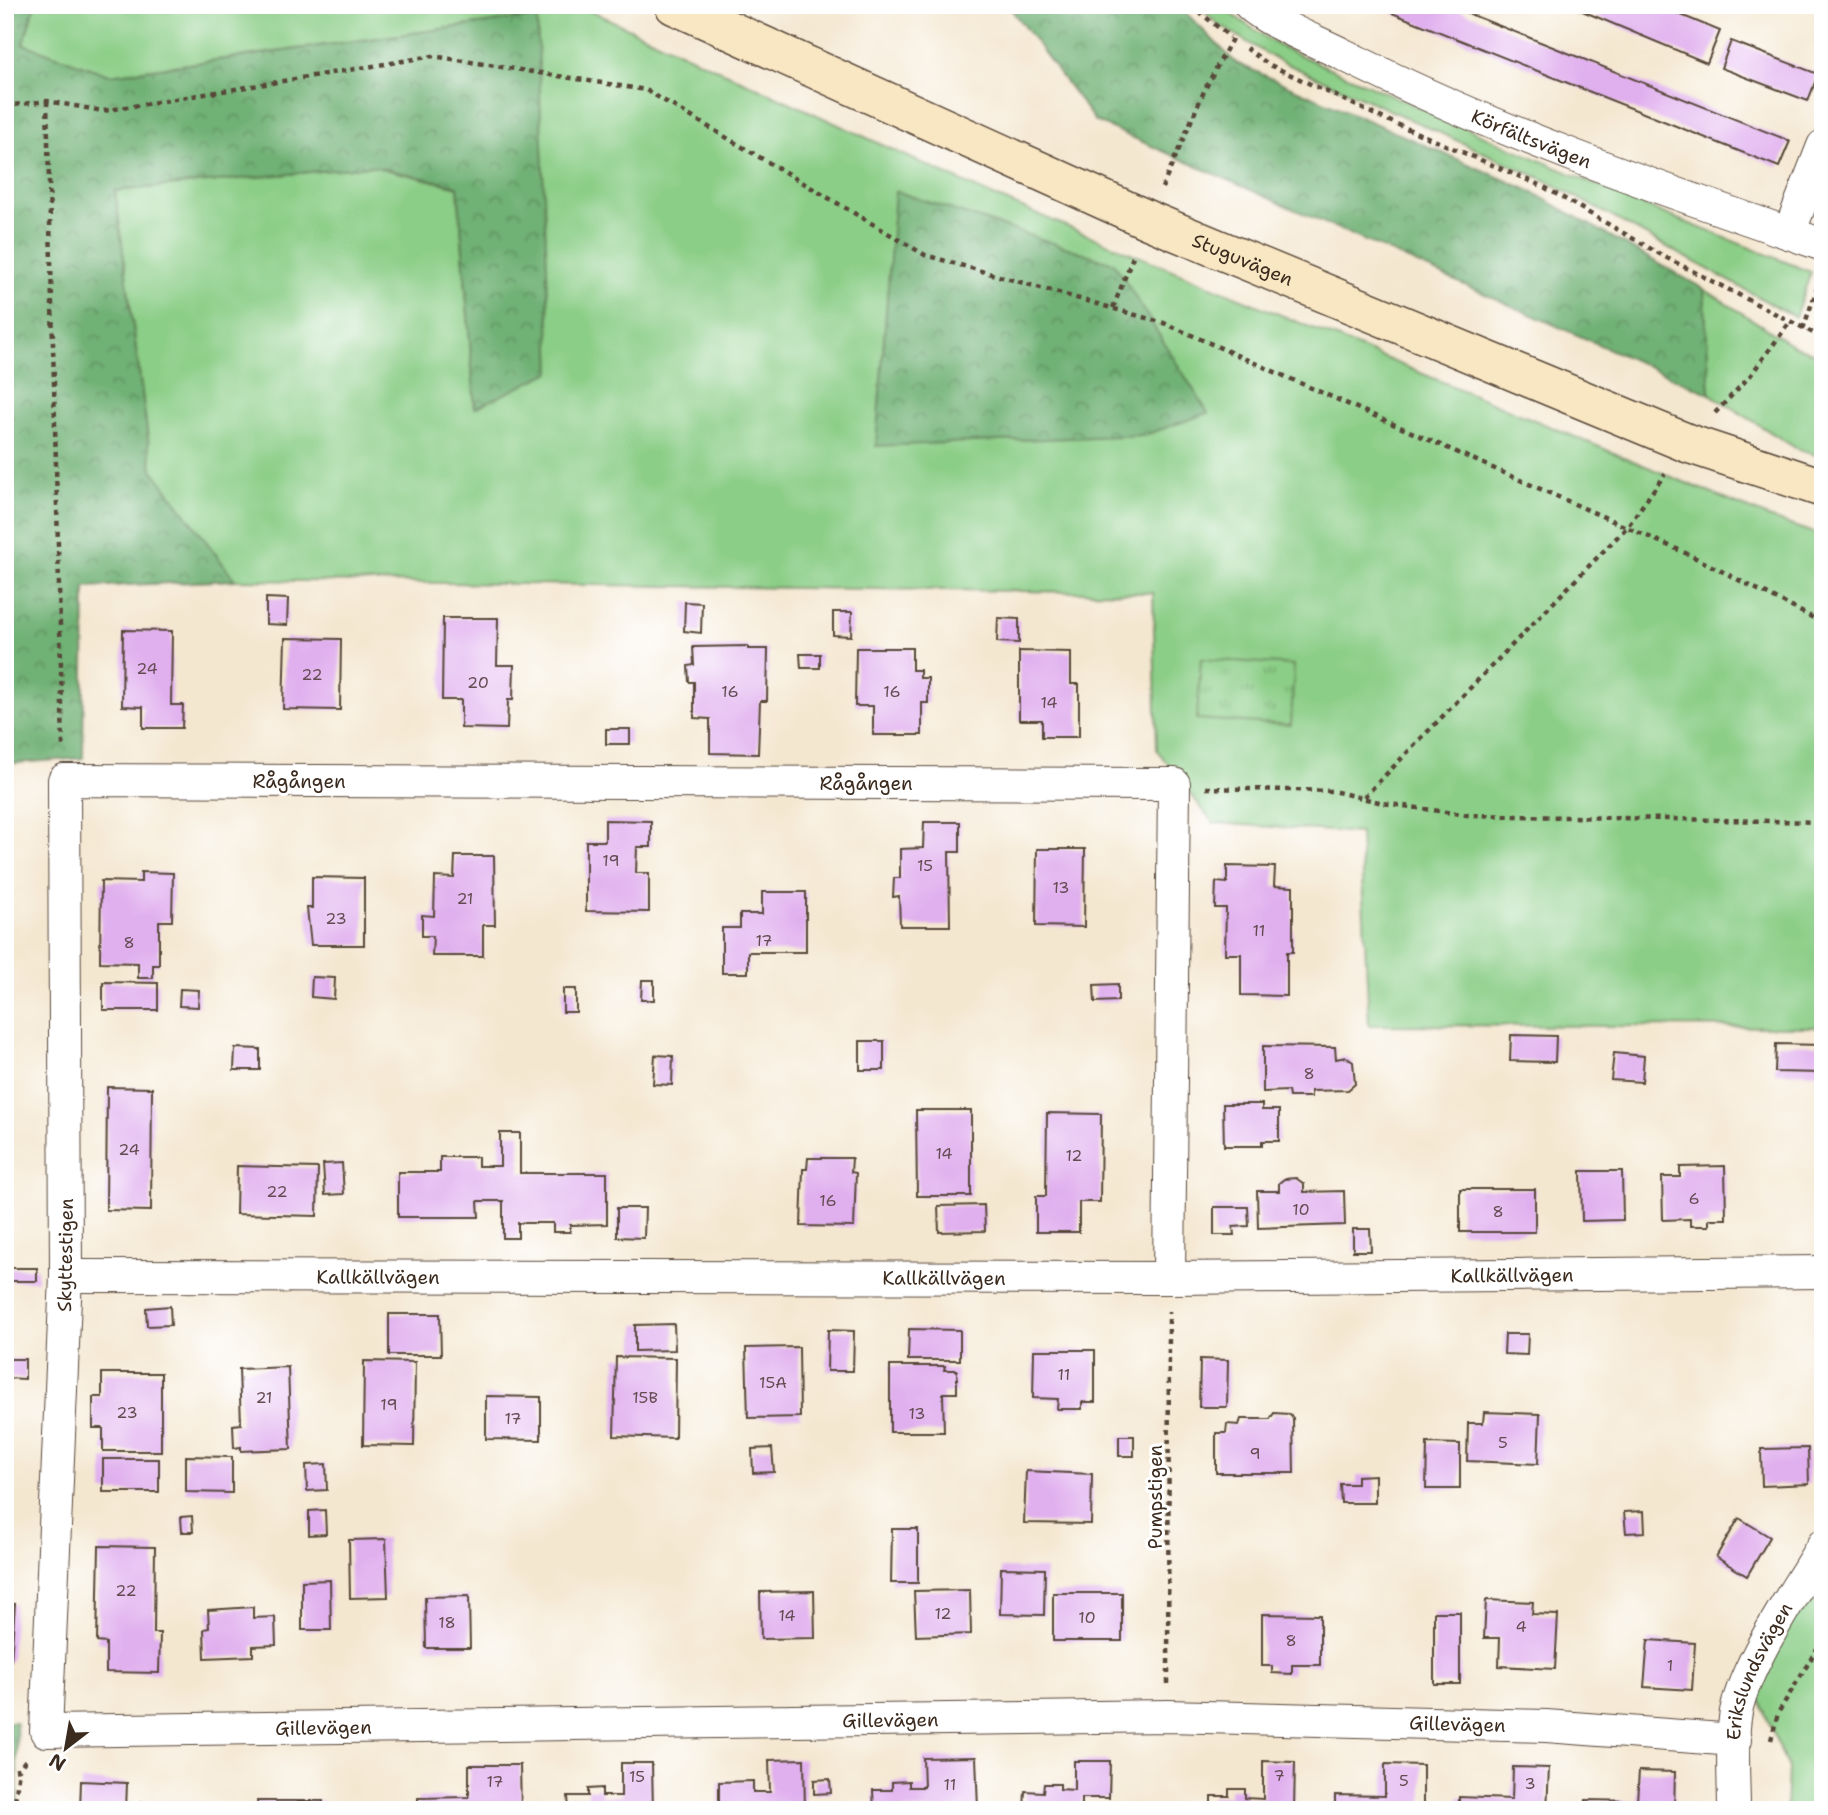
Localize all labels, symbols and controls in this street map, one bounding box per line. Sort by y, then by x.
street label: Körfältsvägen [1467,104,1595,174]
street label: Stuguvägen [1188,228,1297,292]
house number: 24 [136,658,158,679]
house number: 22 [301,664,323,685]
house number: 20 [467,672,489,693]
house number: 16 [721,681,739,702]
house number: 16 [883,681,901,702]
house number: 14 [1040,692,1058,713]
street label: Rågången [252,769,346,794]
street label: Rågången [819,771,913,796]
house number: 19 [602,850,620,871]
house number: 15 [917,855,933,876]
house number: 13 [1052,877,1070,898]
house number: 21 [456,888,474,909]
house number: 23 [325,908,347,929]
house number: 11 [1253,920,1265,941]
house number: 17 [755,930,773,951]
house number: 8 [123,932,135,953]
house number: 8 [1303,1063,1315,1084]
house number: 24 [118,1139,140,1160]
house number: 14 [935,1143,953,1164]
house number: 12 [1065,1145,1083,1166]
house number: 22 [266,1181,288,1202]
house number: 6 [1688,1188,1700,1209]
house number: 16 [819,1190,837,1211]
street label: Skyttestigen [52,1198,79,1312]
house number: 10 [1292,1199,1310,1220]
house number: 8 [1492,1201,1504,1222]
street label: Kallkällvägen [1450,1262,1574,1288]
street label: Kallkällvägen [316,1264,440,1290]
street label: Kallkällvägen [882,1265,1006,1291]
house number: 11 [1058,1364,1070,1385]
house number: 15A [759,1372,787,1393]
house number: 21 [255,1387,273,1408]
house number: 15B [632,1387,658,1408]
house number: 19 [380,1394,398,1415]
house number: 23 [116,1402,138,1423]
house number: 13 [908,1403,926,1424]
house number: 17 [504,1408,522,1429]
house number: 5 [1498,1432,1508,1453]
house number: 9 [1249,1443,1261,1464]
street label: Pumpstigen [1143,1445,1168,1549]
house number: 22 [115,1580,137,1601]
street label: Erikslundsvägen [1721,1598,1798,1741]
house number: 12 [934,1603,952,1624]
house number: 14 [778,1605,796,1626]
house number: 10 [1078,1607,1096,1628]
house number: 18 [438,1612,456,1633]
house number: 4 [1515,1616,1527,1637]
house number: 8 [1285,1630,1297,1651]
house number: 1 [1667,1655,1673,1676]
street label: Gillevägen [842,1707,939,1733]
street label: Gillevägen [1409,1710,1506,1738]
north arrow [32,1714,102,1784]
street label: Gillevägen [275,1715,372,1741]
text: N [45,1748,70,1777]
house number: 7 [1273,1765,1285,1786]
house number: 15 [629,1766,645,1787]
house number: 5 [1399,1770,1409,1791]
house number: 17 [486,1771,504,1792]
house number: 3 [1524,1773,1536,1794]
house number: 11 [944,1774,956,1795]

